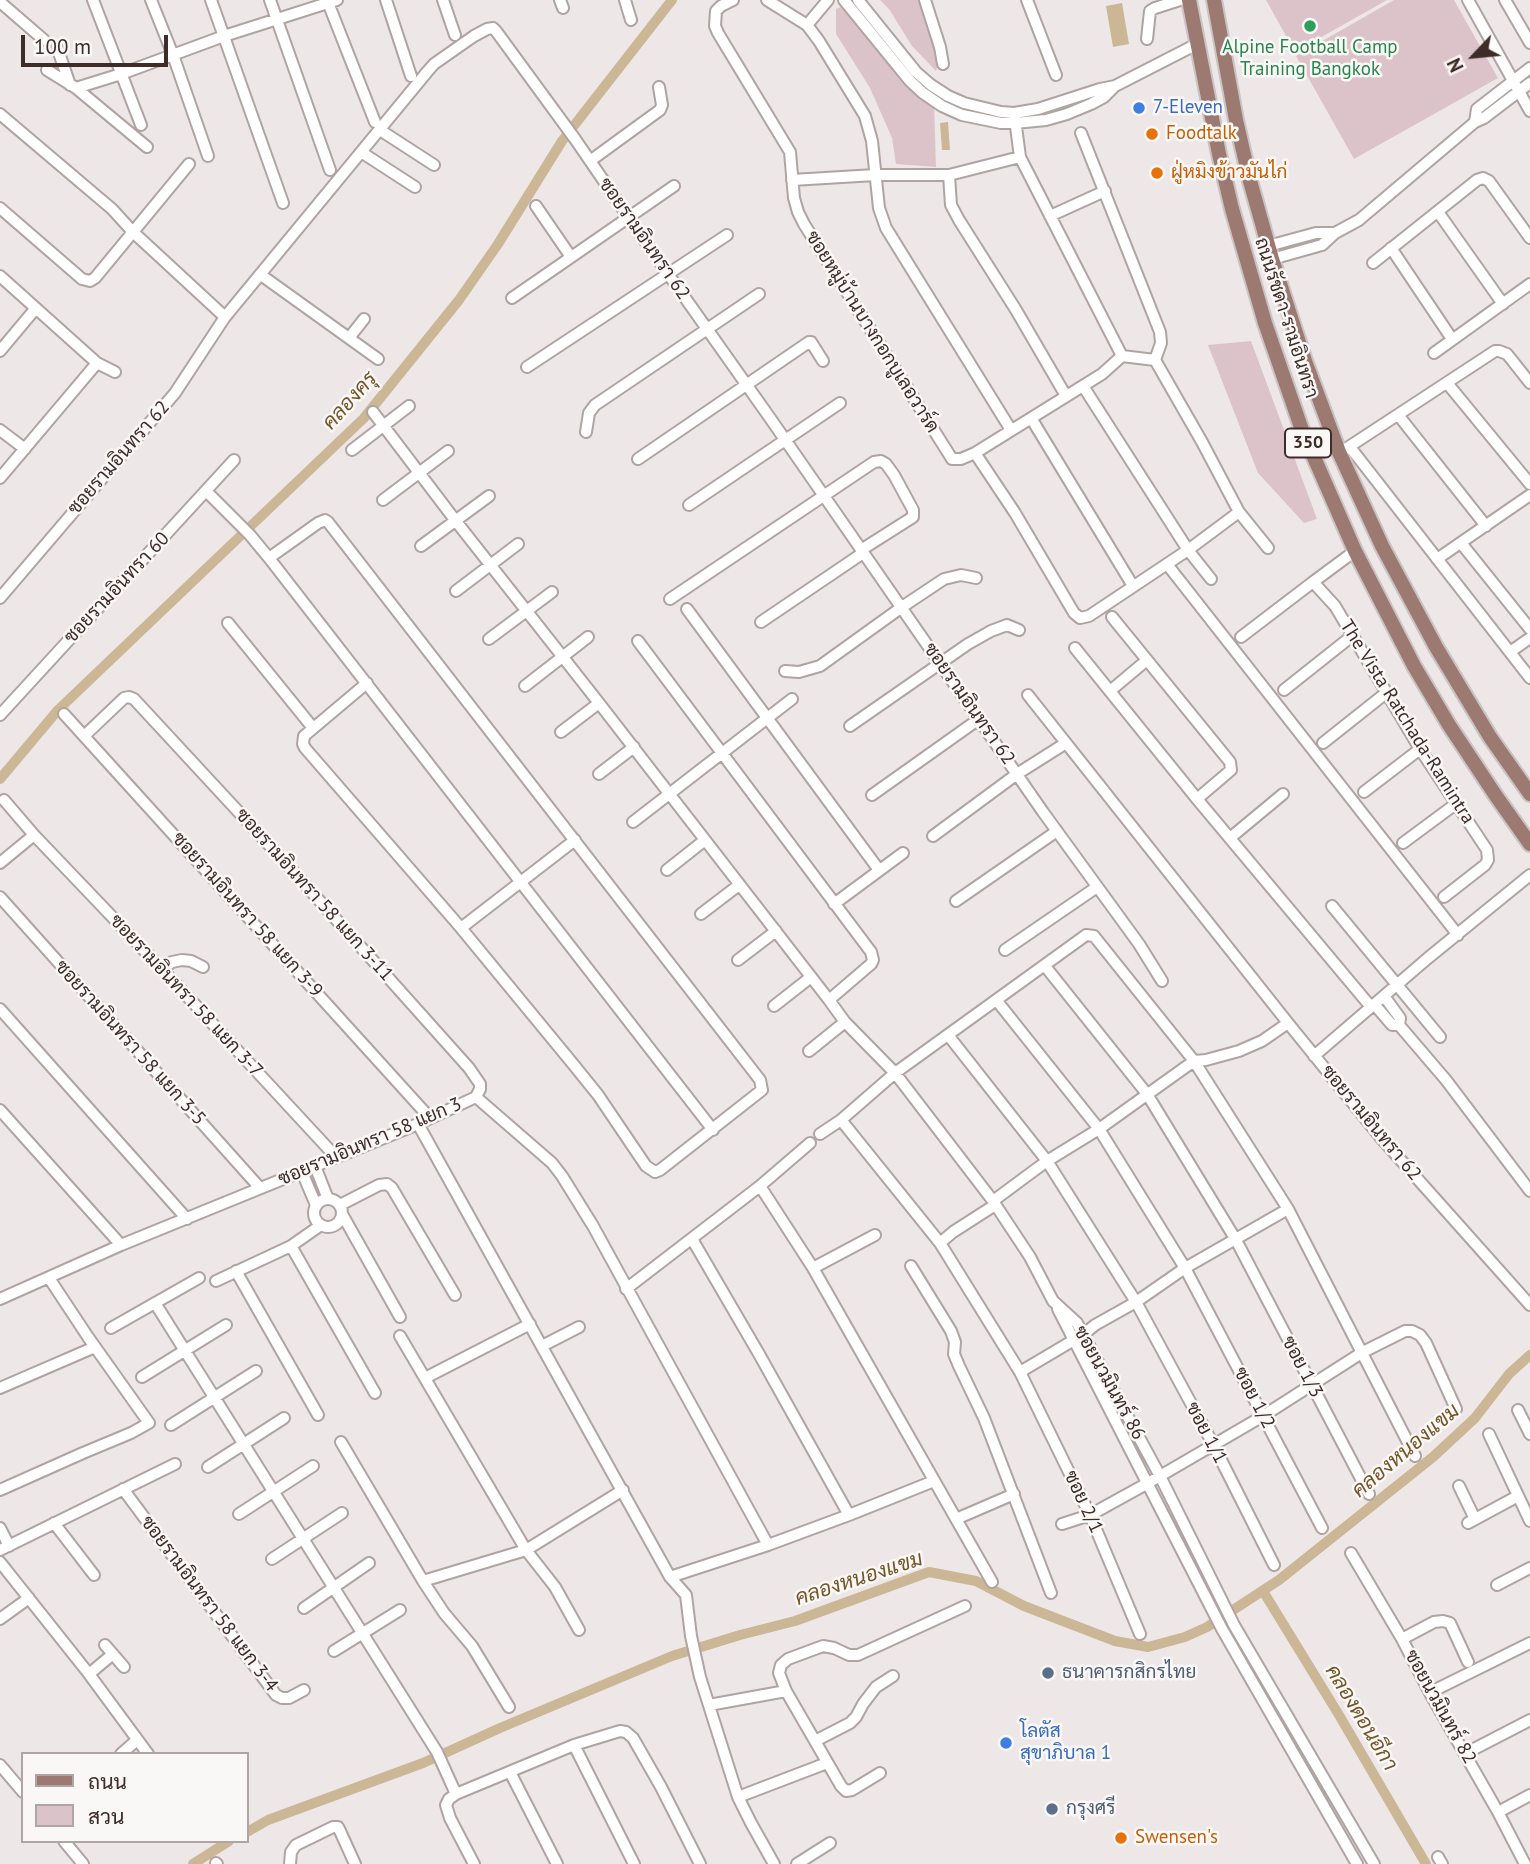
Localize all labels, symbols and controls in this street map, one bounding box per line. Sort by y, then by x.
marker: Alpine Football Camp Training Bangkok [1302,18,1318,34]
scale bar [24,21,172,65]
north arrow [1439,21,1509,91]
text: 100 m [34,33,91,60]
place label: Alpine Football Camp Training Bangkok [1222,37,1398,81]
text: N [1442,54,1469,76]
place label: 7-Eleven [1153,97,1223,119]
marker: 7-Eleven [1131,100,1147,116]
place label: Foodtalk [1166,123,1237,145]
marker: Foodtalk [1144,126,1160,142]
place label: ฝู่หมิงข้าวมันไก่ [1171,162,1288,184]
marker: ฝู่หมิงข้าวมันไก่ [1149,165,1165,181]
street label: ซอยรามอินทรา 62 [593,174,695,304]
street label: ซอยหมู่บ้านบางกอกบูเลอวาร์ด [800,227,944,437]
street label: ถนนรัชดา-รามอินทรา [1249,235,1323,401]
water label: คลองครุ [317,367,383,435]
street label: ซอยรามอินทรา 62 [63,396,175,520]
road number: 350 [1285,428,1331,458]
street label: ซอยรามอินทรา 60 [60,528,174,648]
street label: The Vista Ratchada-Ramintra [1335,616,1479,828]
street label: ซอยรามอินทรา 62 [918,639,1020,769]
street label: ซอยรามอินทรา 58 แยก 3-11 [230,804,398,986]
street label: ซอยรามอินทรา 58 แยก 3-9 [167,828,327,1002]
street label: ซอยรามอินทรา 58 แยก 3-7 [105,910,267,1082]
street label: ซอยรามอินทรา 58 แยก 3-5 [50,956,210,1130]
street label: ซอยรามอินทรา 62 [1316,1061,1426,1185]
street label: ซอยรามอินทรา 58 แยก 3 [275,1093,465,1191]
street label: ซอยนวมินทร์ 86 [1068,1322,1150,1444]
street label: ซอย 1/3 [1276,1332,1328,1402]
street label: ซอย 1/2 [1228,1363,1280,1433]
street label: ซอย 1/1 [1180,1398,1232,1468]
water label: คลองหนองแขม [1347,1399,1465,1503]
street label: ซอย 2/1 [1059,1467,1107,1537]
street label: ซอยรามอินทรา 58 แยก 3-4 [135,1512,283,1696]
water label: คลองหนองแขม [792,1546,926,1612]
street label: ซอยนวมินทร์ 82 [1399,1646,1481,1768]
water label: คลองดอนอีกา [1319,1660,1403,1776]
place label: ธนาคารกสิกรไทย [1062,1662,1196,1684]
marker: ธนาคารกสิกรไทย [1040,1665,1056,1681]
place label: โลตัส สุขาภิบาล 1 [1020,1721,1111,1765]
marker: โลตัส สุขาภิบาล 1 [998,1735,1014,1751]
legend [21,1752,248,1843]
text: ถนน [88,1768,127,1795]
place label: กรุงศรี [1066,1798,1115,1820]
marker: กรุงศรี [1044,1801,1060,1817]
text: สวน [88,1803,124,1830]
place label: Swensen's [1135,1827,1218,1849]
marker: Swensen's [1113,1830,1129,1846]

